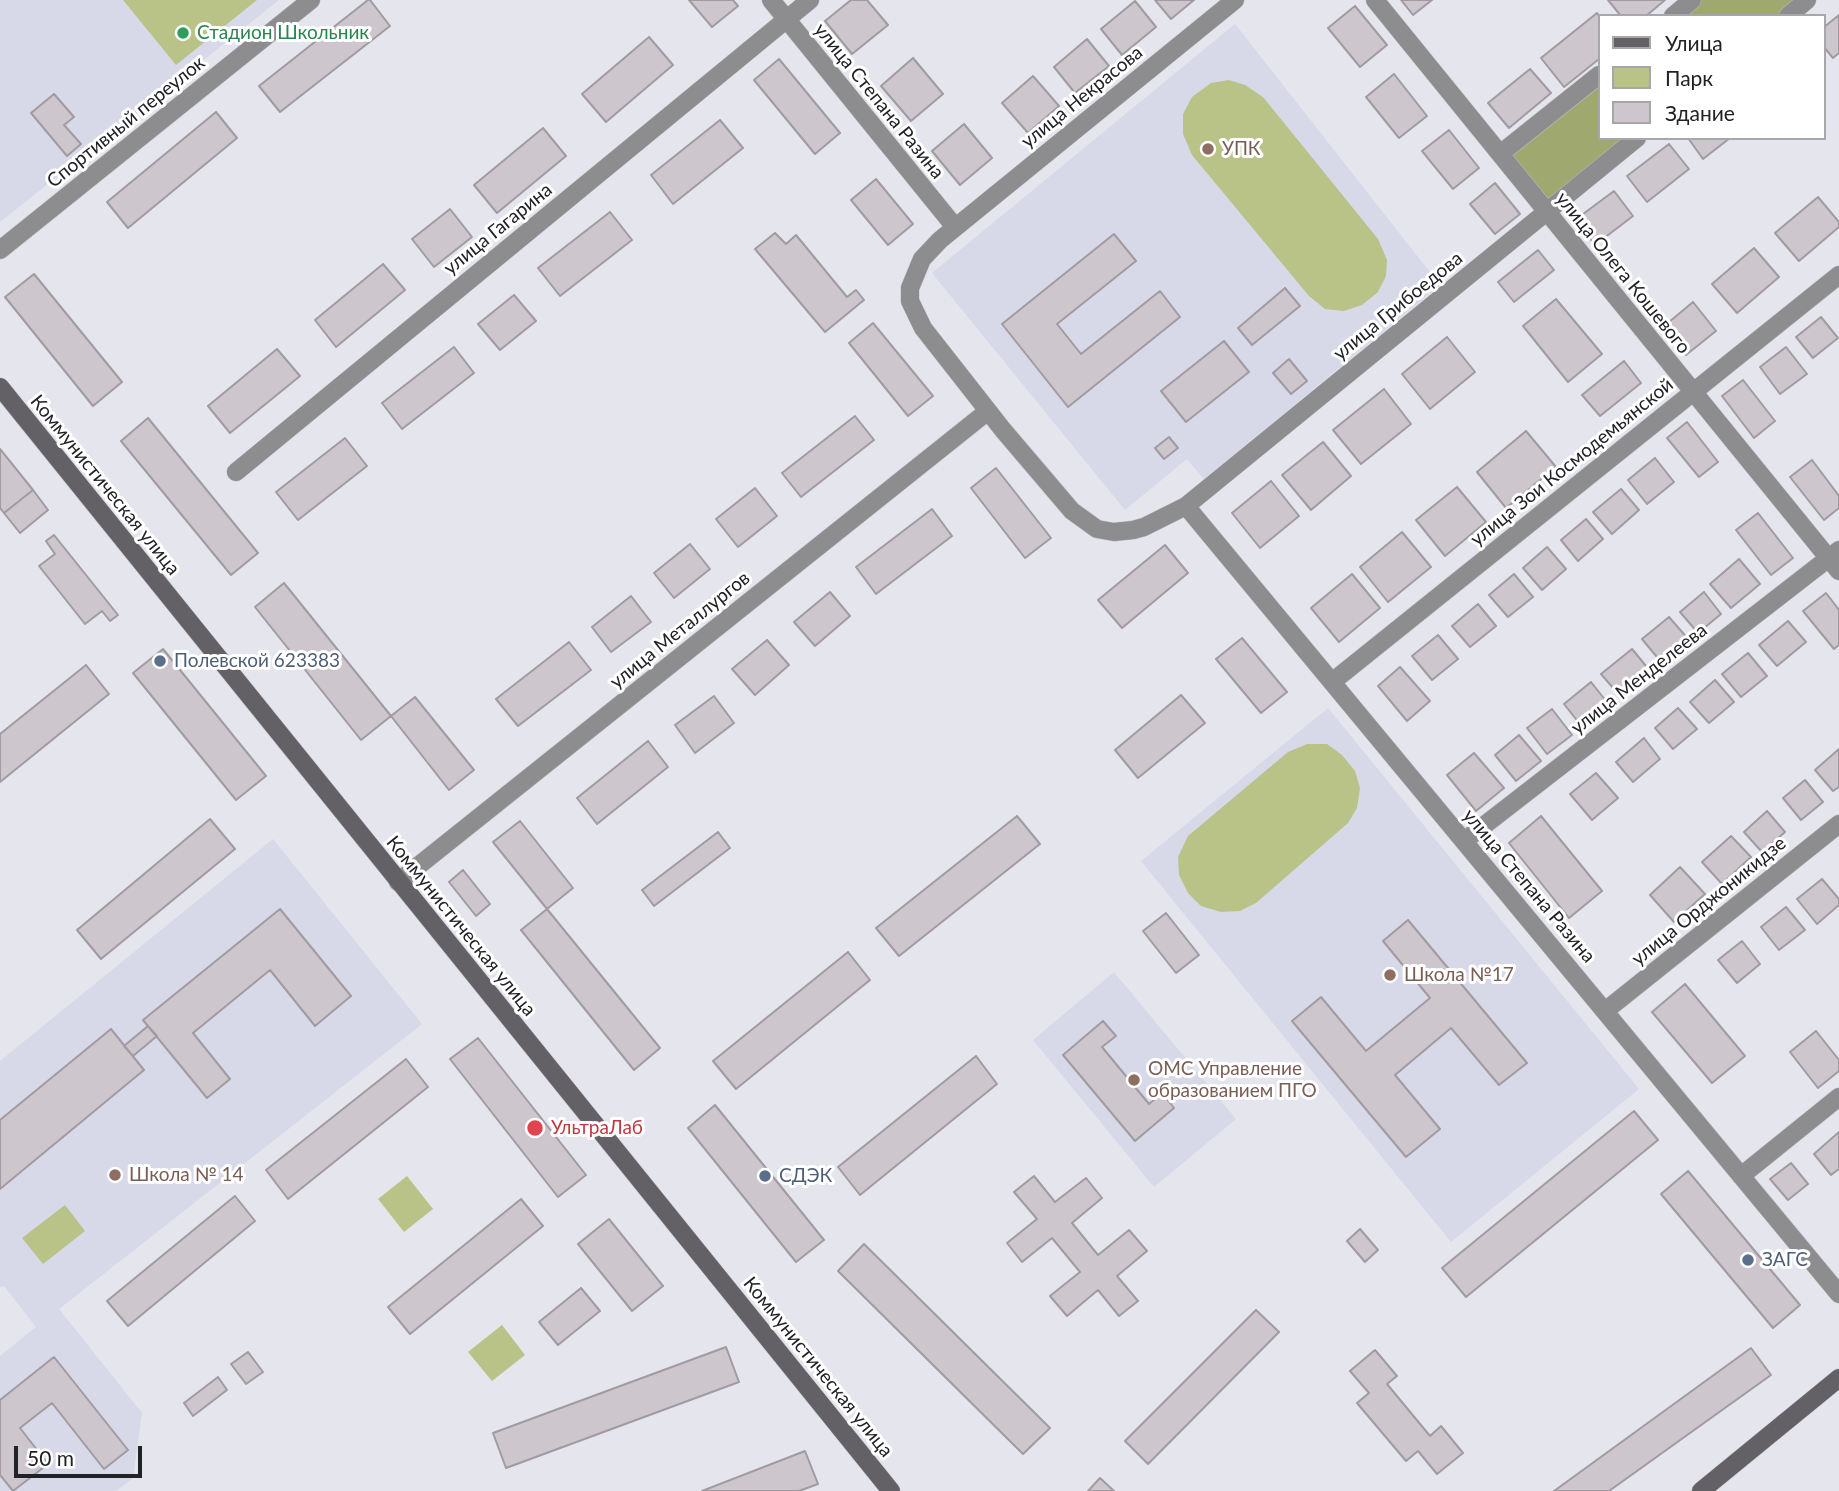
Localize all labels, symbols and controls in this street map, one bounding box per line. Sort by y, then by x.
legend [1598,14,1825,140]
street label: улица Степана Разина [809,19,949,183]
place label: Стадион Школьник [197,22,369,44]
marker: Стадион Школьник [175,25,191,41]
text: Улица [1665,30,1723,55]
street label: улица Некрасова [1017,41,1147,153]
street label: Спортивный переулок [42,51,210,193]
text: Парк [1665,65,1713,90]
text: Здание [1665,100,1735,125]
place label: УПК [1222,138,1261,160]
marker: УПК [1200,141,1216,157]
street label: улица Гагарина [439,178,557,280]
street label: улица Олега Кошевого [1551,188,1695,358]
street label: улица Грибоедова [1329,247,1467,365]
street label: улица Зои Космодемьянской [1466,373,1678,551]
street label: Коммунистическая улица [25,390,185,580]
street label: улица Металлургов [606,567,754,693]
street label: улица Менделеева [1566,619,1712,739]
place label: Полевской 623383 [174,650,340,672]
marker: Полевской 623383 [152,653,168,669]
street label: улица Степана Разина [1458,805,1600,967]
street label: Коммунистическая улица [381,831,541,1021]
street label: улица Орджоникидзе [1627,832,1791,970]
place label: Школа №17 [1404,964,1514,986]
marker: Школа №17 [1382,967,1398,983]
place label: ОМС Управление образованием ПГО [1148,1058,1317,1102]
marker: ОМС Управление образованием ПГО [1126,1072,1142,1088]
place label: УльтраЛаб [551,1117,643,1139]
marker: УльтраЛаб [525,1118,545,1138]
place label: Школа № 14 [129,1164,244,1186]
place label: СДЭК [779,1165,832,1187]
marker: Школа № 14 [107,1167,123,1183]
marker: СДЭК [757,1168,773,1184]
place label: ЗАГС [1762,1249,1808,1271]
marker: ЗАГС [1740,1252,1756,1268]
street label: Коммунистическая улица [738,1272,898,1462]
scale bar [18,1432,145,1476]
text: 50 m [27,1445,74,1470]

